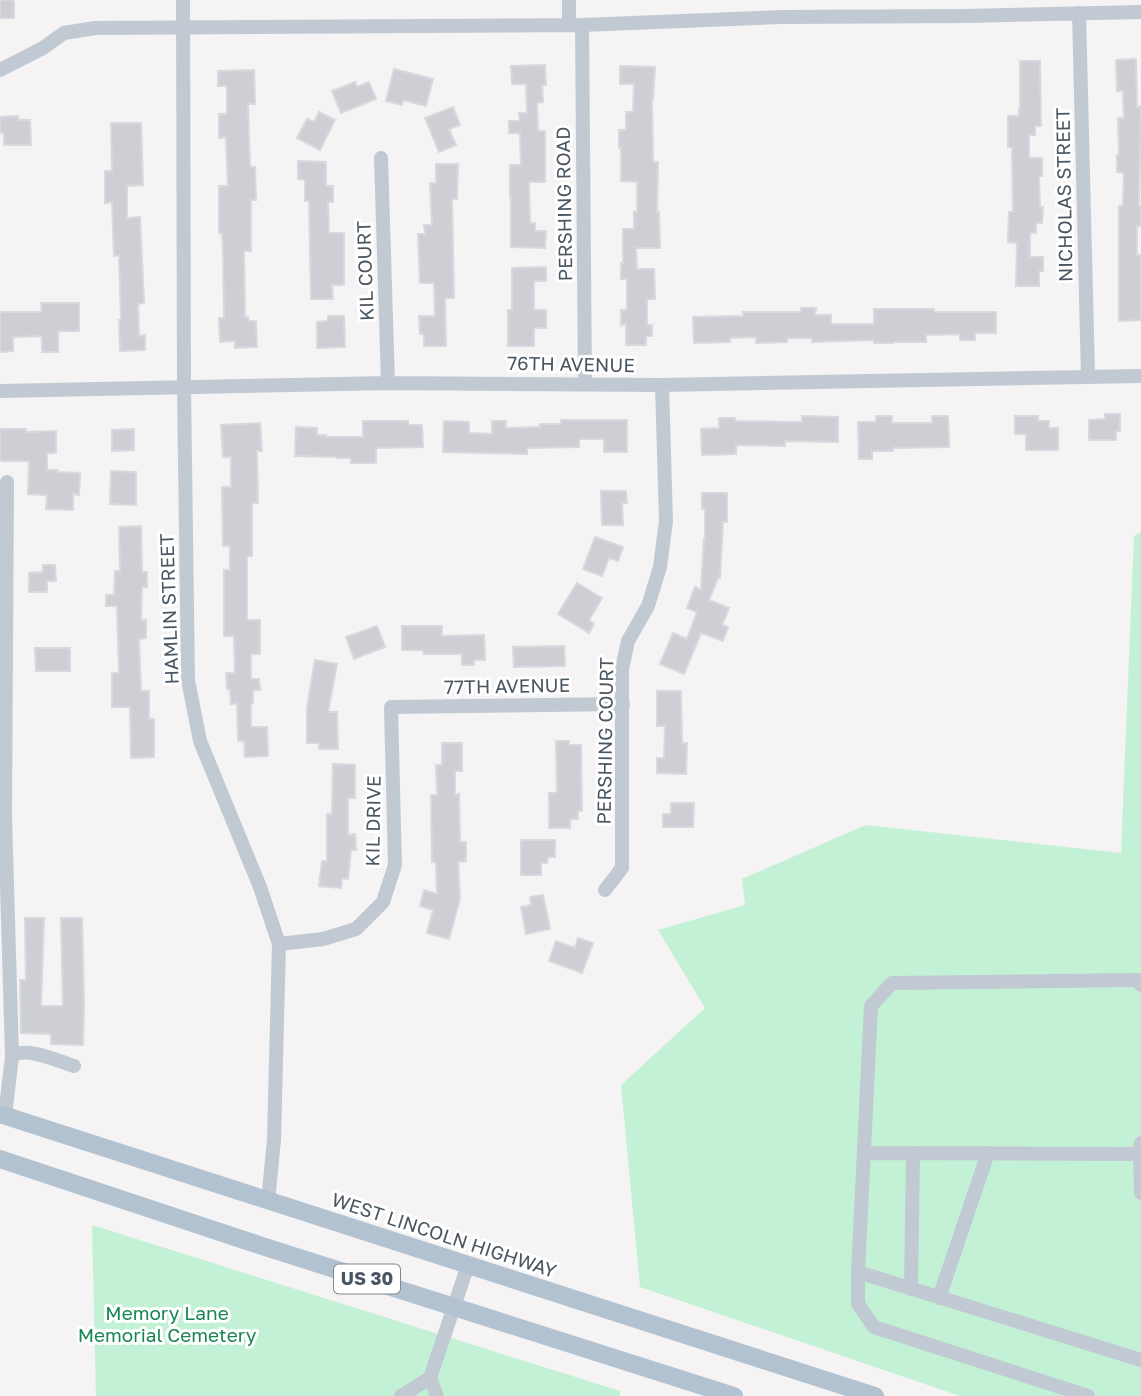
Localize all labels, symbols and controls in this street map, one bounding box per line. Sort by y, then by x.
street label: NICHOLAS STREET [1050,107,1077,282]
street label: PERSHING ROAD [551,126,576,282]
street label: KIL COURT [351,220,378,321]
street label: 76TH AVENUE [507,351,635,376]
street label: HAMLIN STREET [154,533,183,685]
street label: PERSHING COURT [592,657,617,825]
street label: 77TH AVENUE [444,673,570,698]
street label: KIL DRIVE [360,775,385,867]
street label: WEST LINCOLN HIGHWAY [329,1187,559,1282]
road number: US 30 [334,1264,400,1294]
park label: Memory Lane Memorial Cemetery [78,1301,257,1346]

